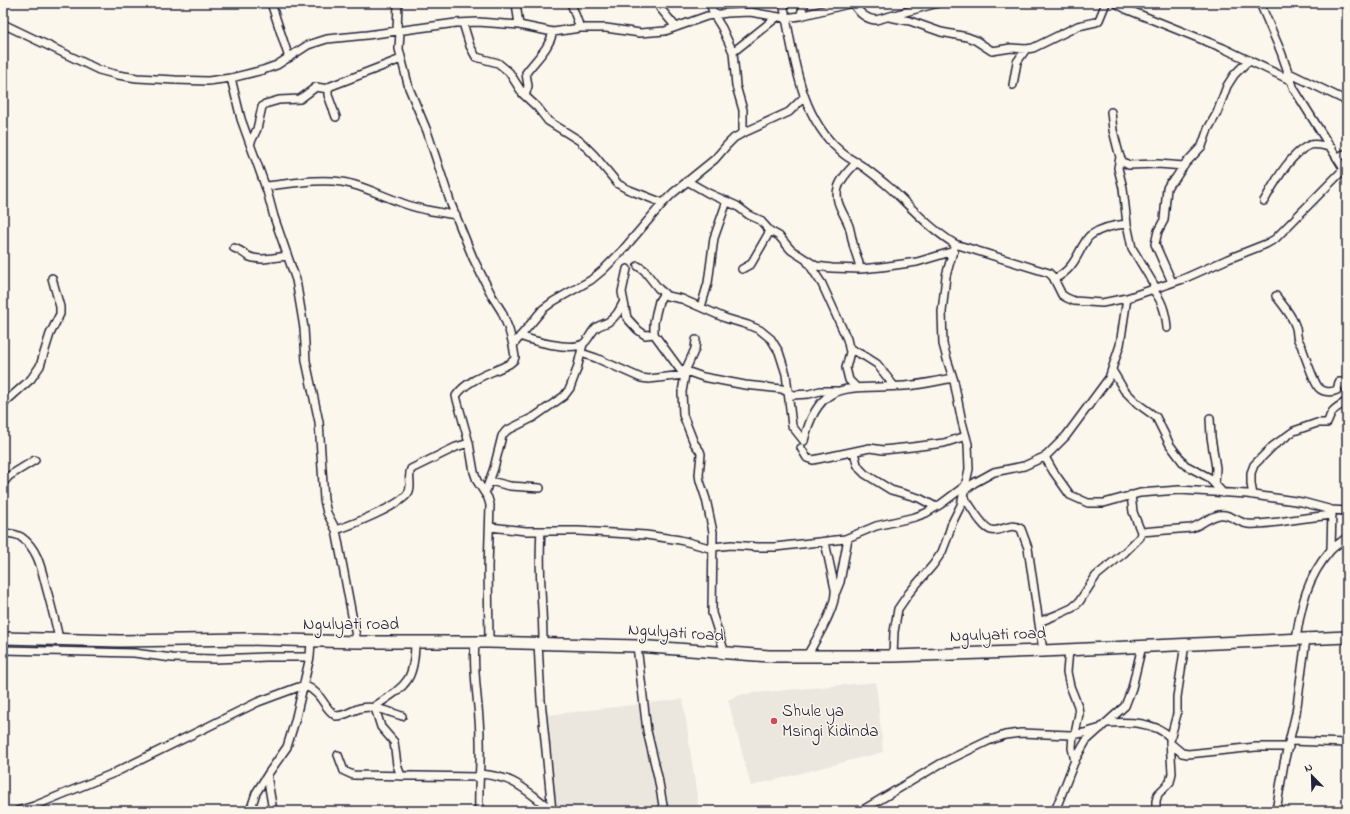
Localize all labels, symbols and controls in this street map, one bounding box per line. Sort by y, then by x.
street label: Ngulyati road [303,612,400,639]
street label: Ngulyati road [627,617,725,651]
street label: Ngulyati road [950,621,1047,651]
place label: Shule ya Msingi Kidinda [782,699,878,746]
marker: Shule ya Msingi Kidinda [769,716,779,726]
north arrow [1292,756,1332,796]
text: N [1302,759,1315,777]

